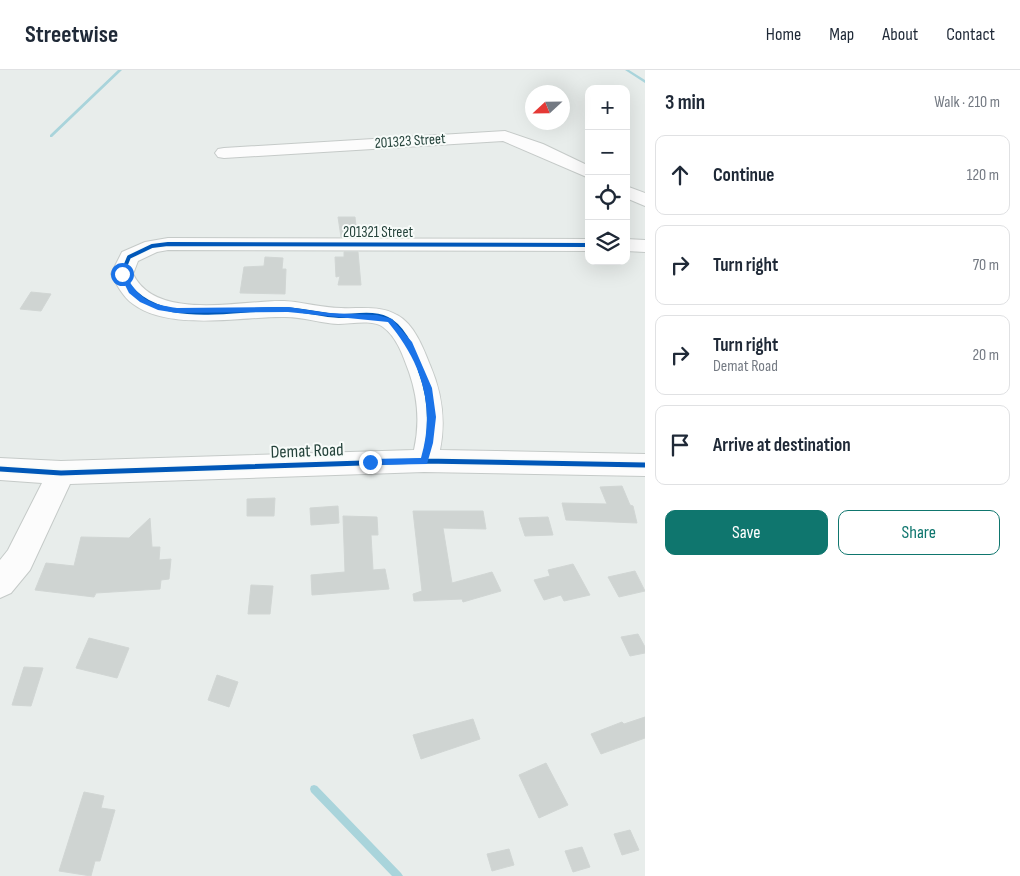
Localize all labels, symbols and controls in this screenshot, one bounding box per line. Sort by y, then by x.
text: Streetwise [25,20,118,49]
text: Home [766,24,801,45]
text: Map [829,24,854,45]
text: About [882,24,918,45]
text: Contact [946,24,995,45]
north arrow [525,85,570,130]
map controls [585,85,630,265]
button: + [585,85,630,130]
text: 3 min [665,90,705,115]
text: Walk · 210 m [934,93,1000,112]
street label: 201323 Street [374,129,446,153]
button: − [585,130,630,175]
icon: ahead [666,161,694,189]
text: Continue [713,164,774,187]
text: 120 m [967,166,999,185]
button: locate [585,175,630,220]
button: layers [585,220,630,265]
street label: 201321 Street [343,223,413,242]
icon: right [666,251,694,279]
text: Turn right [713,254,778,277]
text: 70 m [973,256,999,275]
route start [111,263,134,286]
text: Turn right [713,334,778,357]
icon: right [666,341,694,369]
text: 20 m [972,346,999,365]
text: Demat Road [713,357,778,376]
icon: arrive [666,431,694,459]
text: Arrive at destination [713,434,851,457]
street label: Demat Road [270,439,344,463]
route end [359,451,382,474]
button: Save [665,510,828,555]
button: Share [838,510,1000,555]

